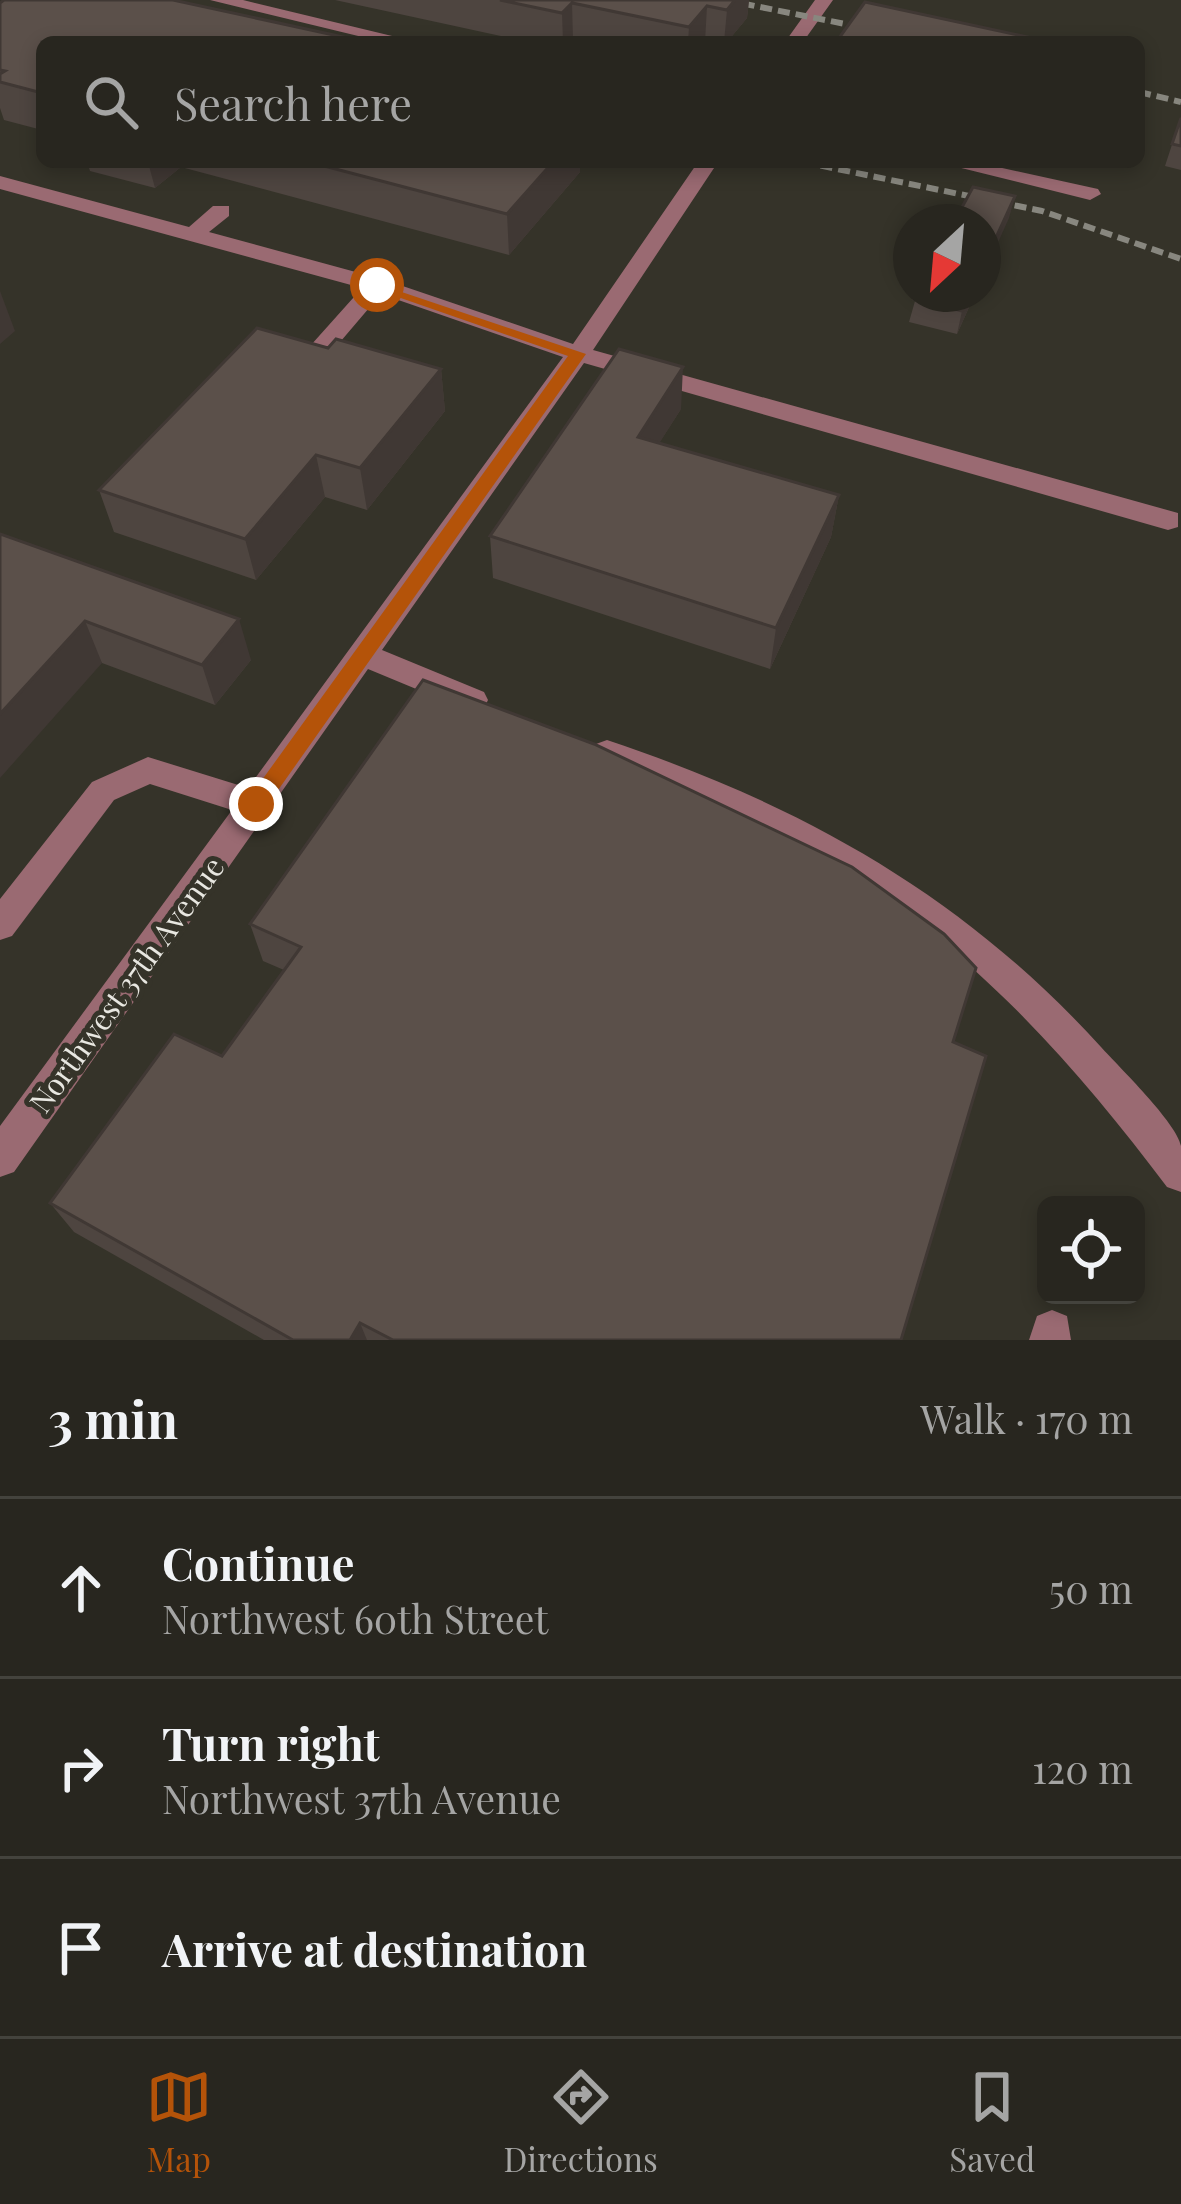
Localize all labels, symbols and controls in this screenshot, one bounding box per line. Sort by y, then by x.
search box [36,36,1145,168]
icon: search [78,69,144,135]
text: Search here [174,72,412,132]
north arrow [893,204,1001,312]
route start [350,258,404,312]
route end [229,777,283,831]
street label: Northwest 37th Avenue [20,848,232,1120]
map controls [1037,1196,1145,1304]
button: locate [1037,1196,1145,1304]
text: 3 min [48,1384,178,1452]
text: Walk · 170 m [920,1392,1133,1444]
text: Continue [162,1532,354,1592]
icon: ahead [48,1555,114,1621]
text: 50 m [1049,1562,1133,1614]
text: Northwest 60th Street [162,1592,548,1644]
text: Turn right [162,1712,380,1772]
icon: right [48,1735,114,1801]
text: 120 m [1032,1742,1133,1794]
text: Northwest 37th Avenue [162,1772,561,1824]
icon: arrive [48,1915,114,1981]
text: Arrive at destination [162,1918,587,1978]
tab: Map [146,2064,212,2180]
tab: Directions [503,2064,658,2180]
tab: Saved [949,2064,1035,2180]

